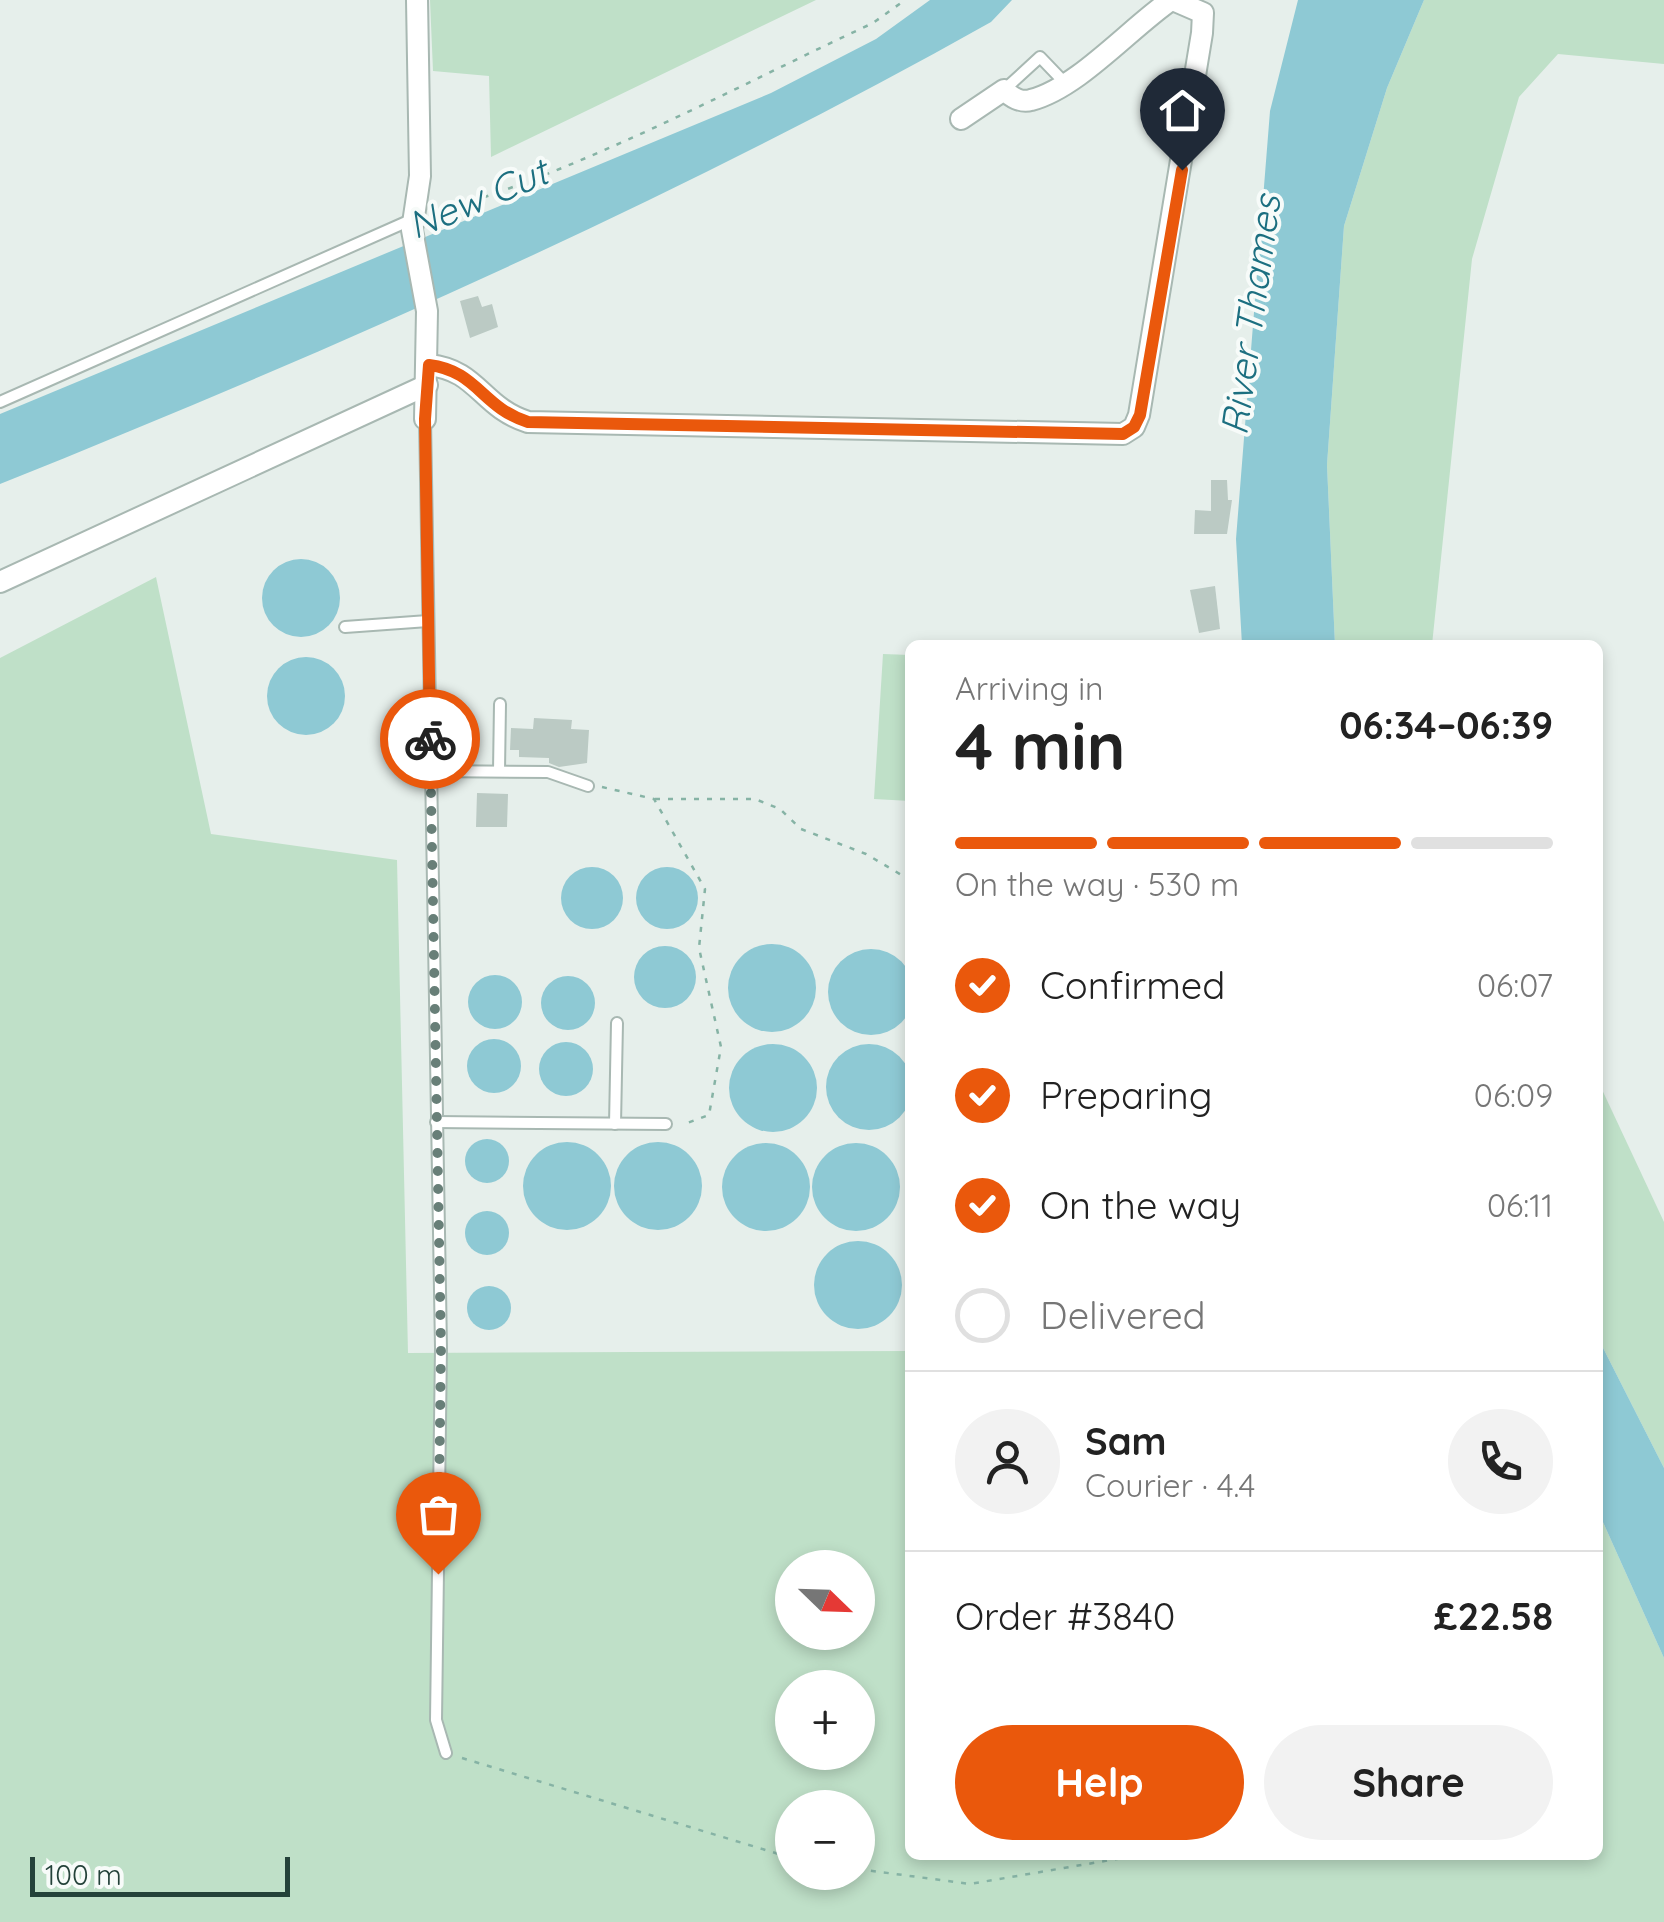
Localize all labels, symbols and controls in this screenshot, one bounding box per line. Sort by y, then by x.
pin [1140,68,1225,171]
icon: home [1155,83,1210,138]
water label: New Cut [400,146,559,249]
water label: River Thames [1209,190,1291,438]
text: Arriving in [955,668,1104,708]
courier [380,689,480,789]
text: 06:34–06:39 [1339,701,1553,749]
text: 4 min [955,705,1125,786]
icon: bike [403,712,458,767]
text: On the way · 530 m [955,864,1239,904]
icon: check [955,958,1010,1013]
text: Confirmed [1040,961,1225,1009]
text: 06:07 [1477,965,1553,1005]
icon: check [955,1068,1010,1123]
text: Preparing [1040,1071,1212,1119]
text: 06:09 [1474,1075,1553,1115]
icon: check [955,1178,1010,1233]
text: On the way [1040,1181,1241,1229]
text: 06:11 [1487,1185,1553,1225]
text: Delivered [1040,1291,1206,1339]
button: person [955,1409,1060,1514]
button: phone [1448,1409,1553,1514]
text: Sam [1085,1417,1167,1465]
text: Courier · 4.4 [1085,1465,1255,1505]
pin [396,1472,481,1575]
icon: bag [411,1487,466,1542]
north arrow [775,1550,875,1650]
map controls [775,1550,875,1890]
text: Order #3840 [955,1592,1175,1640]
text: £22.58 [1434,1592,1553,1640]
button: + [775,1670,875,1770]
button: Help [955,1725,1244,1840]
button: Share [1264,1725,1553,1840]
button: − [775,1790,875,1890]
scale bar [30,1852,290,1896]
text: 100 m [45,1857,122,1892]

